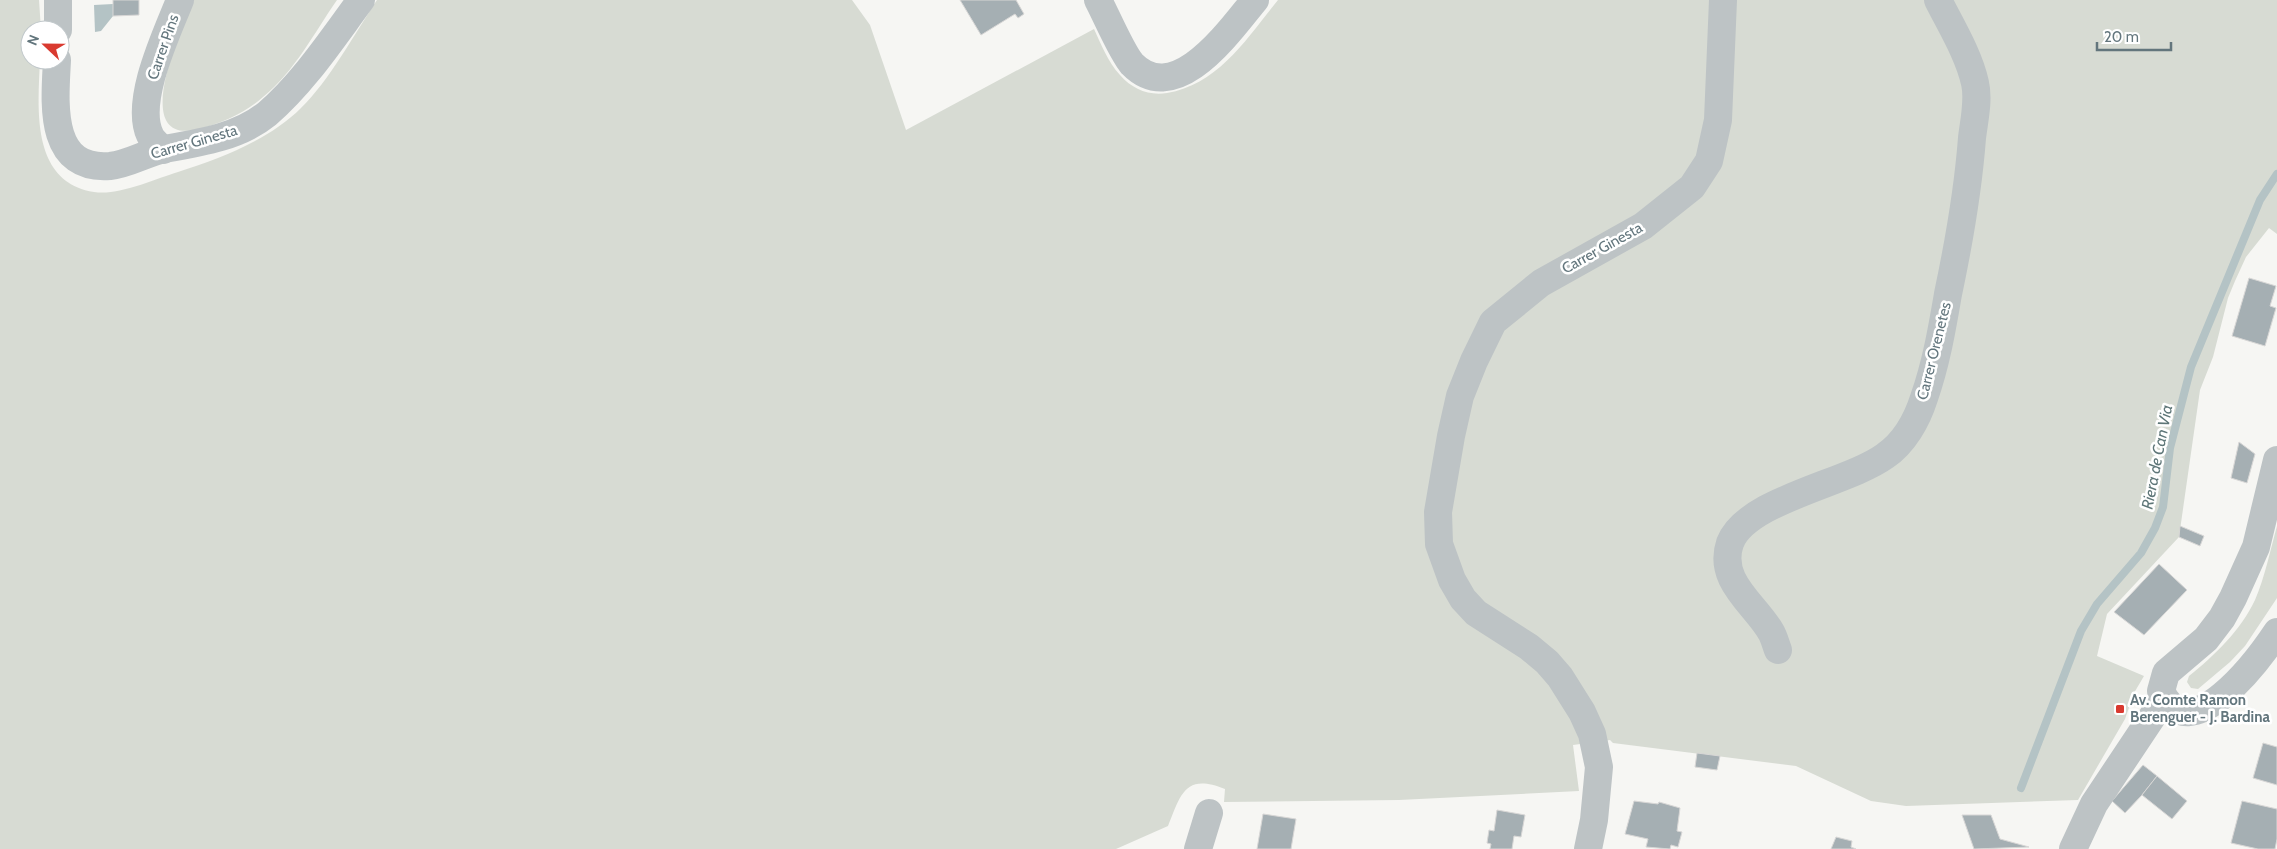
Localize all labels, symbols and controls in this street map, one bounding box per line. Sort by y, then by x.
street label: Carrer Pins [143,12,183,82]
north arrow [20,20,70,70]
scale bar [2097,20,2171,52]
text: 20 m [2104,28,2139,46]
text: N [23,32,43,48]
street label: Carrer Ginesta [149,121,240,163]
street label: Carrer Ginesta [1559,218,1646,278]
street label: Carrer Orenetes [1913,300,1955,402]
water label: Riera de Can Via [2138,403,2176,511]
place label: Av. Comte Ramon Berenguer - J. Bardina [2130,691,2270,726]
marker: Av. Comte Ramon Berenguer - J. Bardina [2114,703,2126,715]

